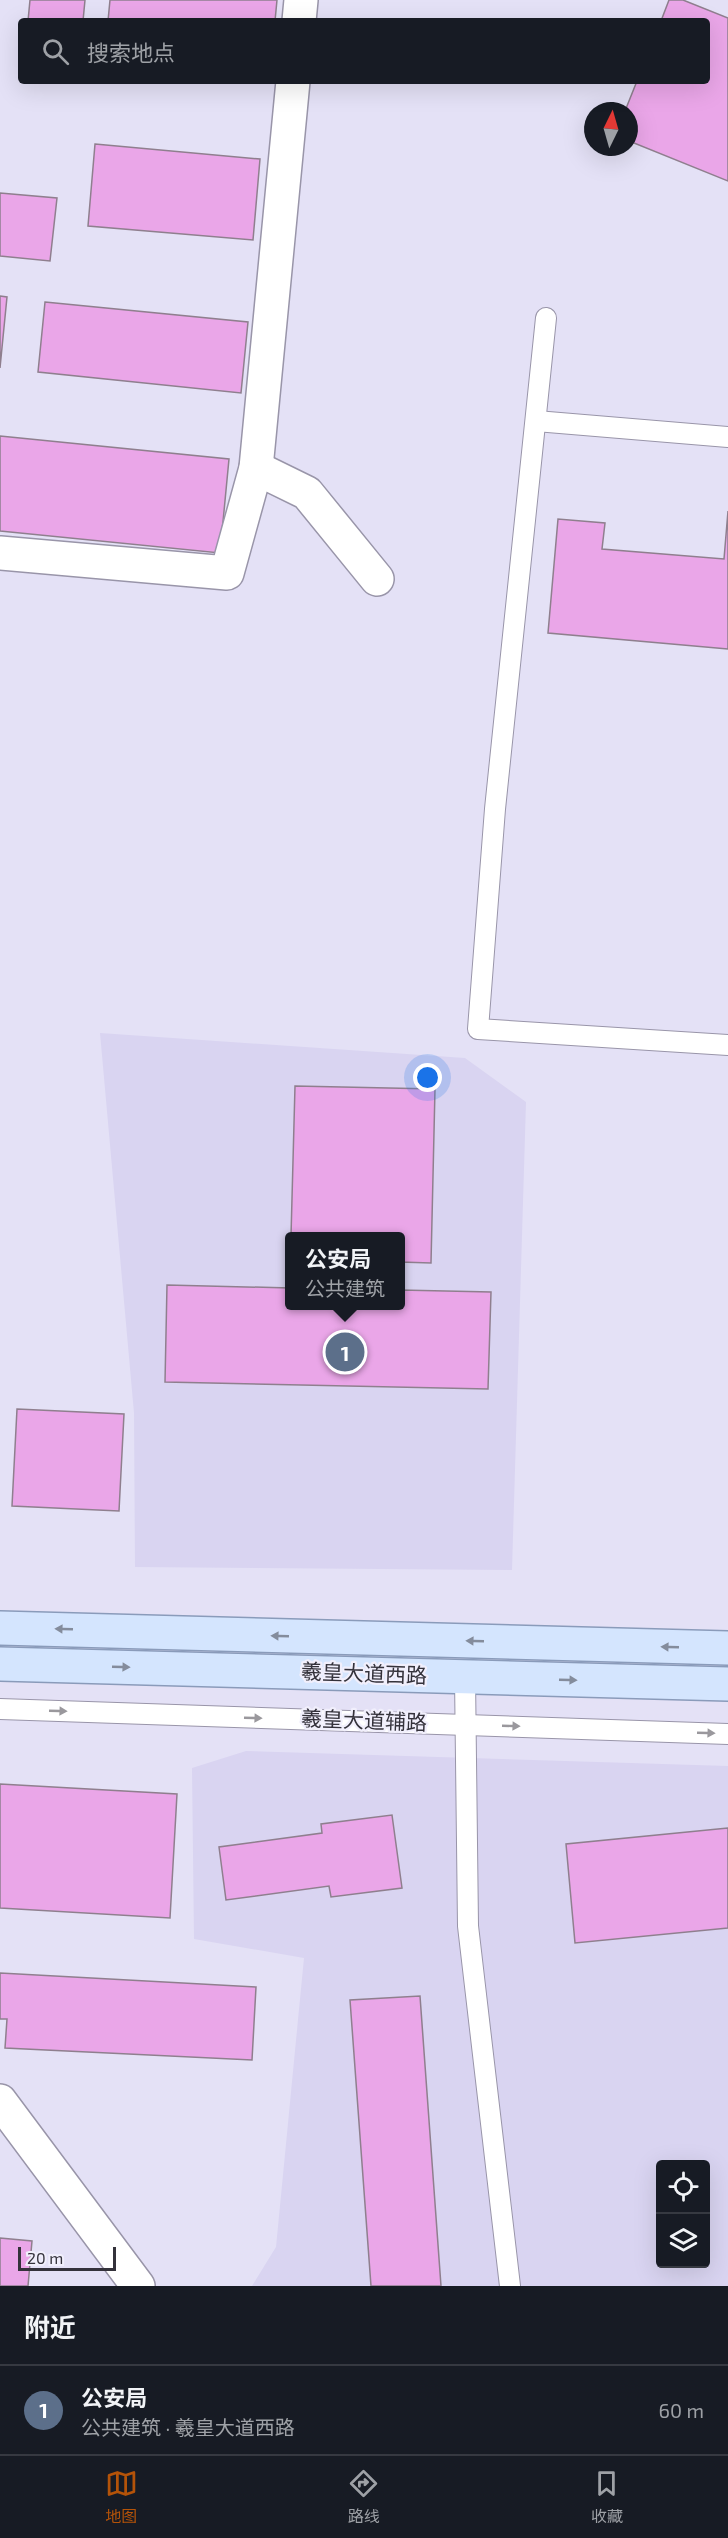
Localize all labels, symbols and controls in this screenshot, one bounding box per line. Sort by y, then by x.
search box [18,18,710,84]
icon: search [39,35,72,68]
text: 搜索地点 [87,39,175,65]
north arrow [584,102,638,156]
your location [413,1063,442,1092]
popup [285,1232,405,1310]
text: 公安局 [305,1245,371,1271]
text: 公共建筑 [305,1276,385,1300]
pin: 1 [326,1330,364,1374]
one-way arrow [54,1625,73,1634]
one-way arrow [270,1631,289,1640]
one-way arrow [465,1636,484,1646]
one-way arrow [660,1642,679,1651]
street label: 羲皇大道西路 [301,1658,427,1687]
one-way arrow [112,1662,131,1672]
one-way arrow [559,1675,578,1684]
street label: 羲皇大道辅路 [301,1705,427,1734]
one-way arrow [49,1707,68,1716]
one-way arrow [244,1713,263,1722]
one-way arrow [502,1722,521,1731]
one-way arrow [697,1728,716,1738]
map controls [656,2160,710,2268]
button: locate [656,2160,710,2214]
button: layers [656,2214,710,2268]
scale bar [18,2244,116,2272]
text: 20 m [27,2248,63,2267]
text: 附近 [24,2311,76,2342]
text: 公安局 [81,2384,147,2410]
text: 1 [39,2398,48,2422]
text: 60 m [659,2398,704,2422]
text: 公共建筑 · 羲皇大道西路 [81,2415,295,2439]
tab: 地图 [105,2467,138,2527]
tab: 路线 [347,2467,380,2527]
tab: 收藏 [590,2467,623,2527]

